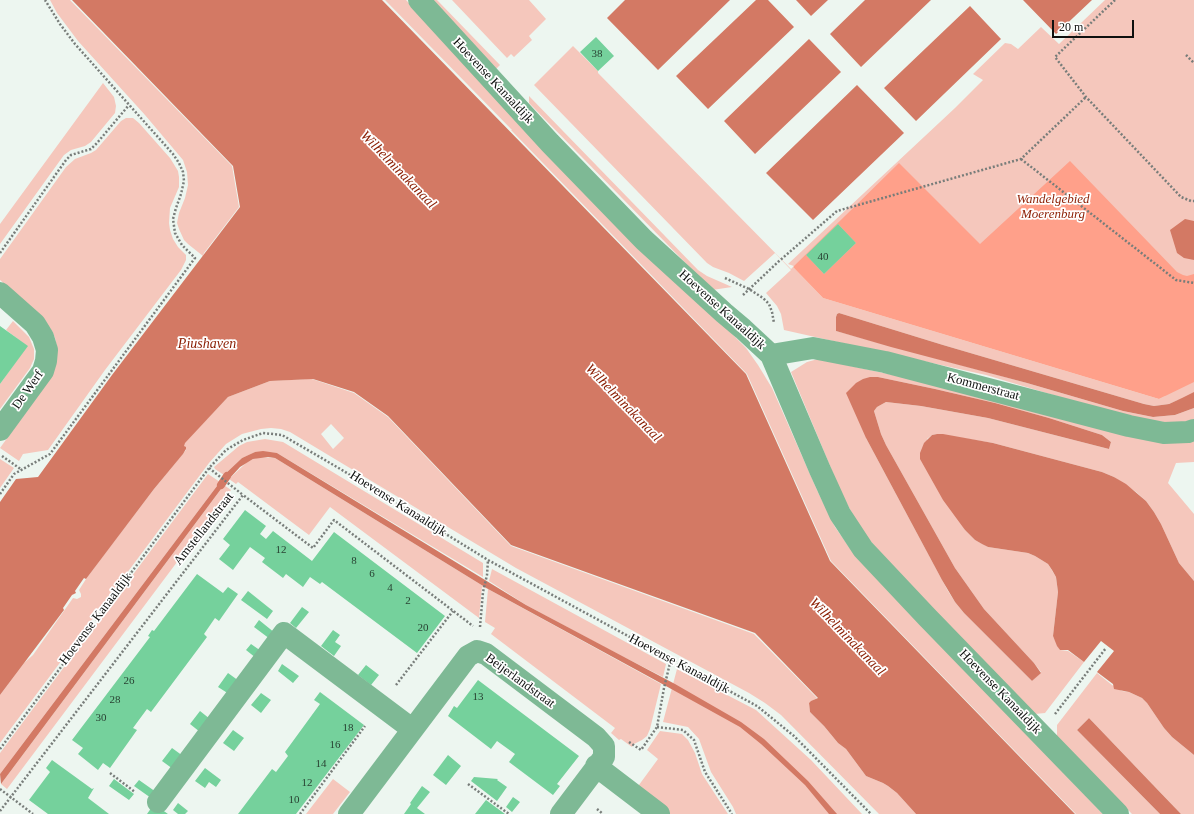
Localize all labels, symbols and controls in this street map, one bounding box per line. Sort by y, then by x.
scale bar [1054,12,1136,38]
text: 20 m [1059,20,1083,34]
street label: Hoevense Kanaaldijk [449,35,537,127]
house number: 38 [592,47,602,61]
water label: Wilhelminakanaal [357,128,439,212]
park label: Wandelgebied Moerenburg [1016,192,1090,223]
house number: 40 [818,250,828,264]
street label: Hoevense Kanaaldijk [675,267,769,353]
water label: Piushaven [178,336,236,352]
water label: Wilhelminakanaal [582,361,664,445]
street label: De Werf [9,367,47,413]
street label: Kommerstraat [945,370,1021,404]
street label: Hoevense Kanaaldijk [347,468,449,540]
street label: Amstellandstraat [171,489,237,569]
house number: 12 [276,543,286,557]
house number: 8 [351,554,357,568]
house number: 6 [369,567,375,581]
street label: Hoevense Kanaaldijk [56,570,136,668]
house number: 4 [387,581,393,595]
house number: 2 [405,594,411,608]
water label: Wilhelminakanaal [806,595,888,679]
house number: 20 [418,621,428,635]
street label: Hoevense Kanaaldijk [626,631,732,697]
street label: Hoevense Kanaaldijk [956,646,1044,738]
street label: Beijerlandstraat [482,651,558,711]
house number: 26 [124,674,134,688]
house number: 13 [472,690,484,704]
house number: 28 [110,693,120,707]
house number: 30 [96,711,106,725]
house number: 18 [342,721,354,735]
house number: 16 [330,738,340,752]
house number: 14 [316,757,326,771]
house number: 12 [302,776,312,790]
house number: 10 [288,793,300,807]

